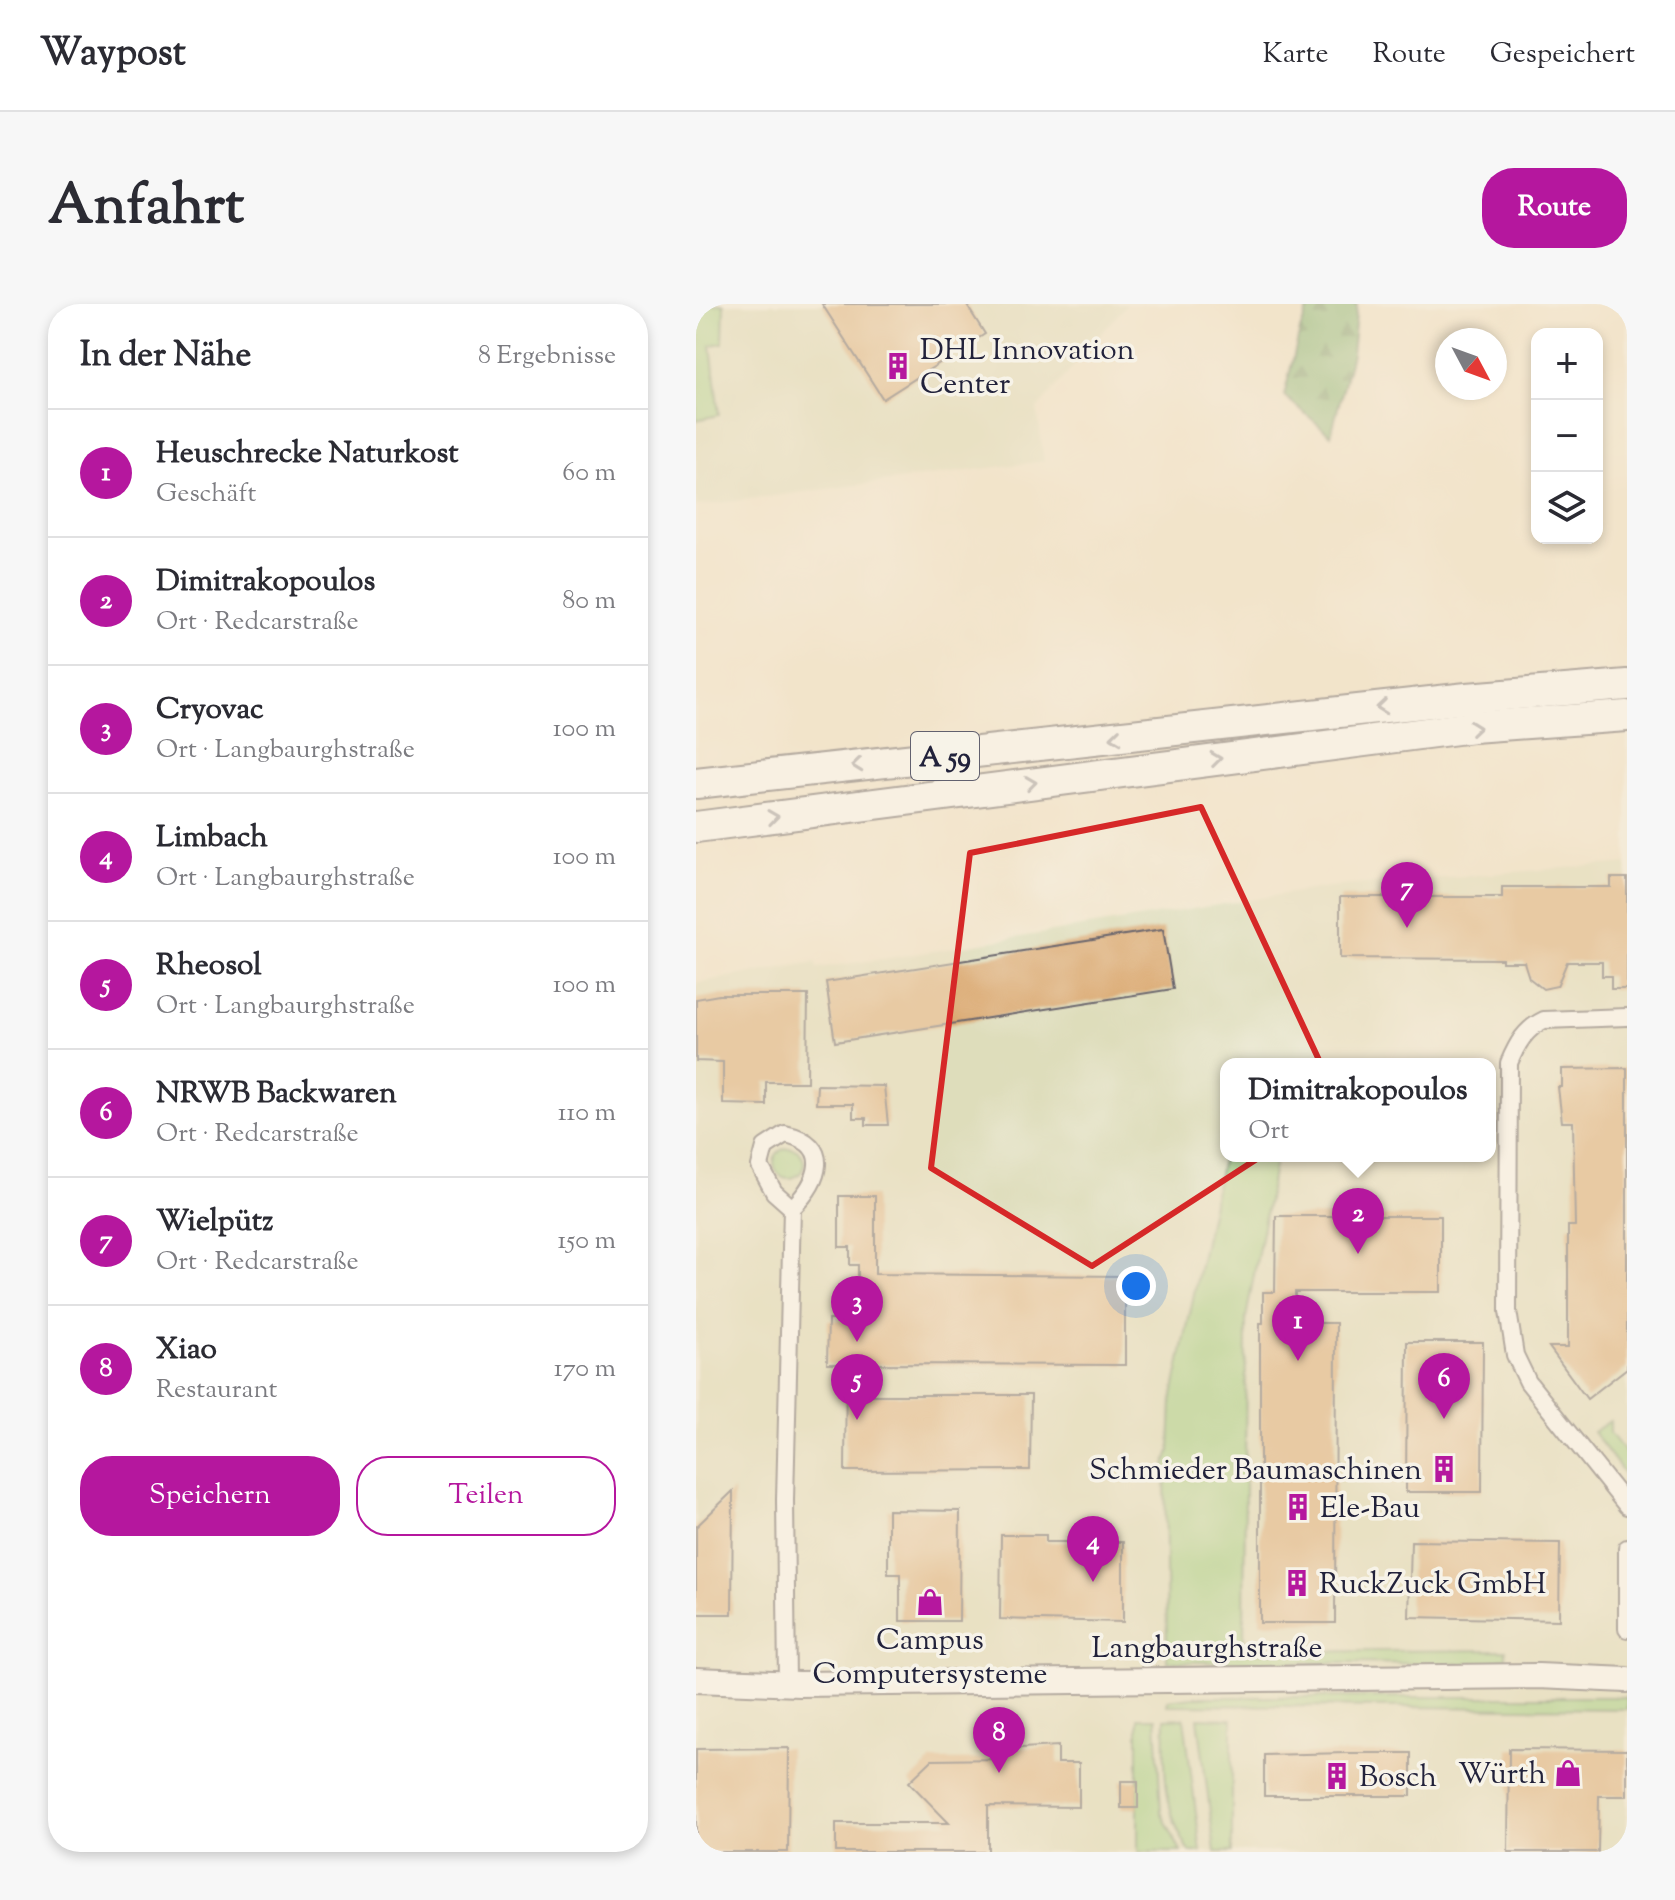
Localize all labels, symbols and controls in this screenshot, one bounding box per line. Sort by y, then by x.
text: Waypost [40,28,186,82]
text: Karte [1263,35,1328,75]
text: Route [1372,35,1446,75]
text: Gespeichert [1490,35,1635,75]
text: Anfahrt [48,168,244,249]
button: Route [1482,168,1627,248]
north arrow [1435,328,1507,400]
map controls [1531,328,1603,544]
button: + [1531,328,1603,400]
place label: DHL Innovation Center [920,330,1135,407]
text: In der Nähe [80,332,251,381]
text: 8 Ergebnisse [478,338,616,375]
building icon: DHL Innovation Center [883,351,913,381]
button: − [1531,400,1603,472]
text: Heuschrecke Naturkost [156,433,459,476]
text: 1 [102,455,110,492]
text: 60 m [562,455,616,492]
button: layers [1531,472,1603,544]
text: Geschäft [156,476,256,513]
text: Dimitrakopoulos [156,561,375,604]
text: 2 [100,583,112,620]
text: 80 m [562,583,616,620]
text: Ort · Redcarstraße [156,604,359,641]
text: Cryovac [156,689,264,732]
one-way arrow [1375,699,1388,716]
text: 3 [101,711,111,748]
text: 100 m [553,711,616,748]
one-way arrow [1468,719,1481,736]
one-way arrow [1109,728,1122,745]
text: Ort · Langbaurghstraße [156,732,415,769]
road number: A 59 [911,732,979,780]
one-way arrow [1210,750,1223,767]
one-way arrow [850,757,863,774]
one-way arrow [1025,774,1038,791]
one-way arrow [766,809,780,826]
text: Limbach [156,817,268,860]
text: 4 [99,839,113,876]
text: 100 m [553,839,616,876]
text: Ort · Langbaurghstraße [156,860,415,897]
pin: 7 [1381,862,1433,928]
text: Rheosol [156,945,262,988]
text: 5 [102,967,110,1004]
text: 100 m [553,967,616,1004]
text: Ort · Langbaurghstraße [156,988,415,1025]
popup [1220,1058,1496,1162]
text: Dimitrakopoulos [1248,1070,1468,1113]
text: NRWB Backwaren [156,1073,397,1116]
text: 6 [100,1095,112,1132]
text: 110 m [558,1095,616,1132]
text: Ort [1248,1113,1289,1150]
text: Ort · Redcarstraße [156,1116,359,1153]
pin: 2 [1332,1188,1384,1254]
text: Wielpütz [156,1201,273,1244]
text: 7 [99,1223,113,1260]
text: 150 m [557,1223,616,1260]
text: Ort · Redcarstraße [156,1244,359,1281]
your location [1116,1266,1156,1306]
pin: 3 [831,1276,883,1342]
pin: 1 [1272,1295,1324,1361]
text: Xiao [156,1329,217,1372]
text: 8 [99,1351,113,1388]
text: 170 m [554,1351,616,1388]
pin: 6 [1418,1353,1470,1419]
pin: 5 [831,1354,883,1420]
text: Restaurant [156,1372,277,1409]
place label: Schmieder Baumaschinen [1089,1450,1422,1493]
building icon: Schmieder Baumaschinen [1429,1454,1459,1484]
button: Speichern [80,1456,340,1536]
button: Teilen [356,1456,616,1536]
place label: Ele-Bau [1320,1488,1420,1531]
building icon: Ele-Bau [1283,1492,1313,1522]
pin: 4 [1067,1516,1119,1582]
place label: RuckZuck GmbH [1319,1564,1546,1607]
building icon: RuckZuck GmbH [1282,1568,1312,1598]
shop icon: Campus Computersysteme [915,1587,945,1617]
place label: Campus Computersysteme [813,1620,1047,1697]
street label: Langbaurghstraße [1091,1628,1323,1671]
pin: 8 [973,1707,1025,1773]
place label: Würth [1458,1754,1546,1797]
place label: Bosch [1359,1757,1438,1800]
shop icon: Würth [1553,1758,1583,1788]
building icon: Bosch [1322,1761,1352,1791]

